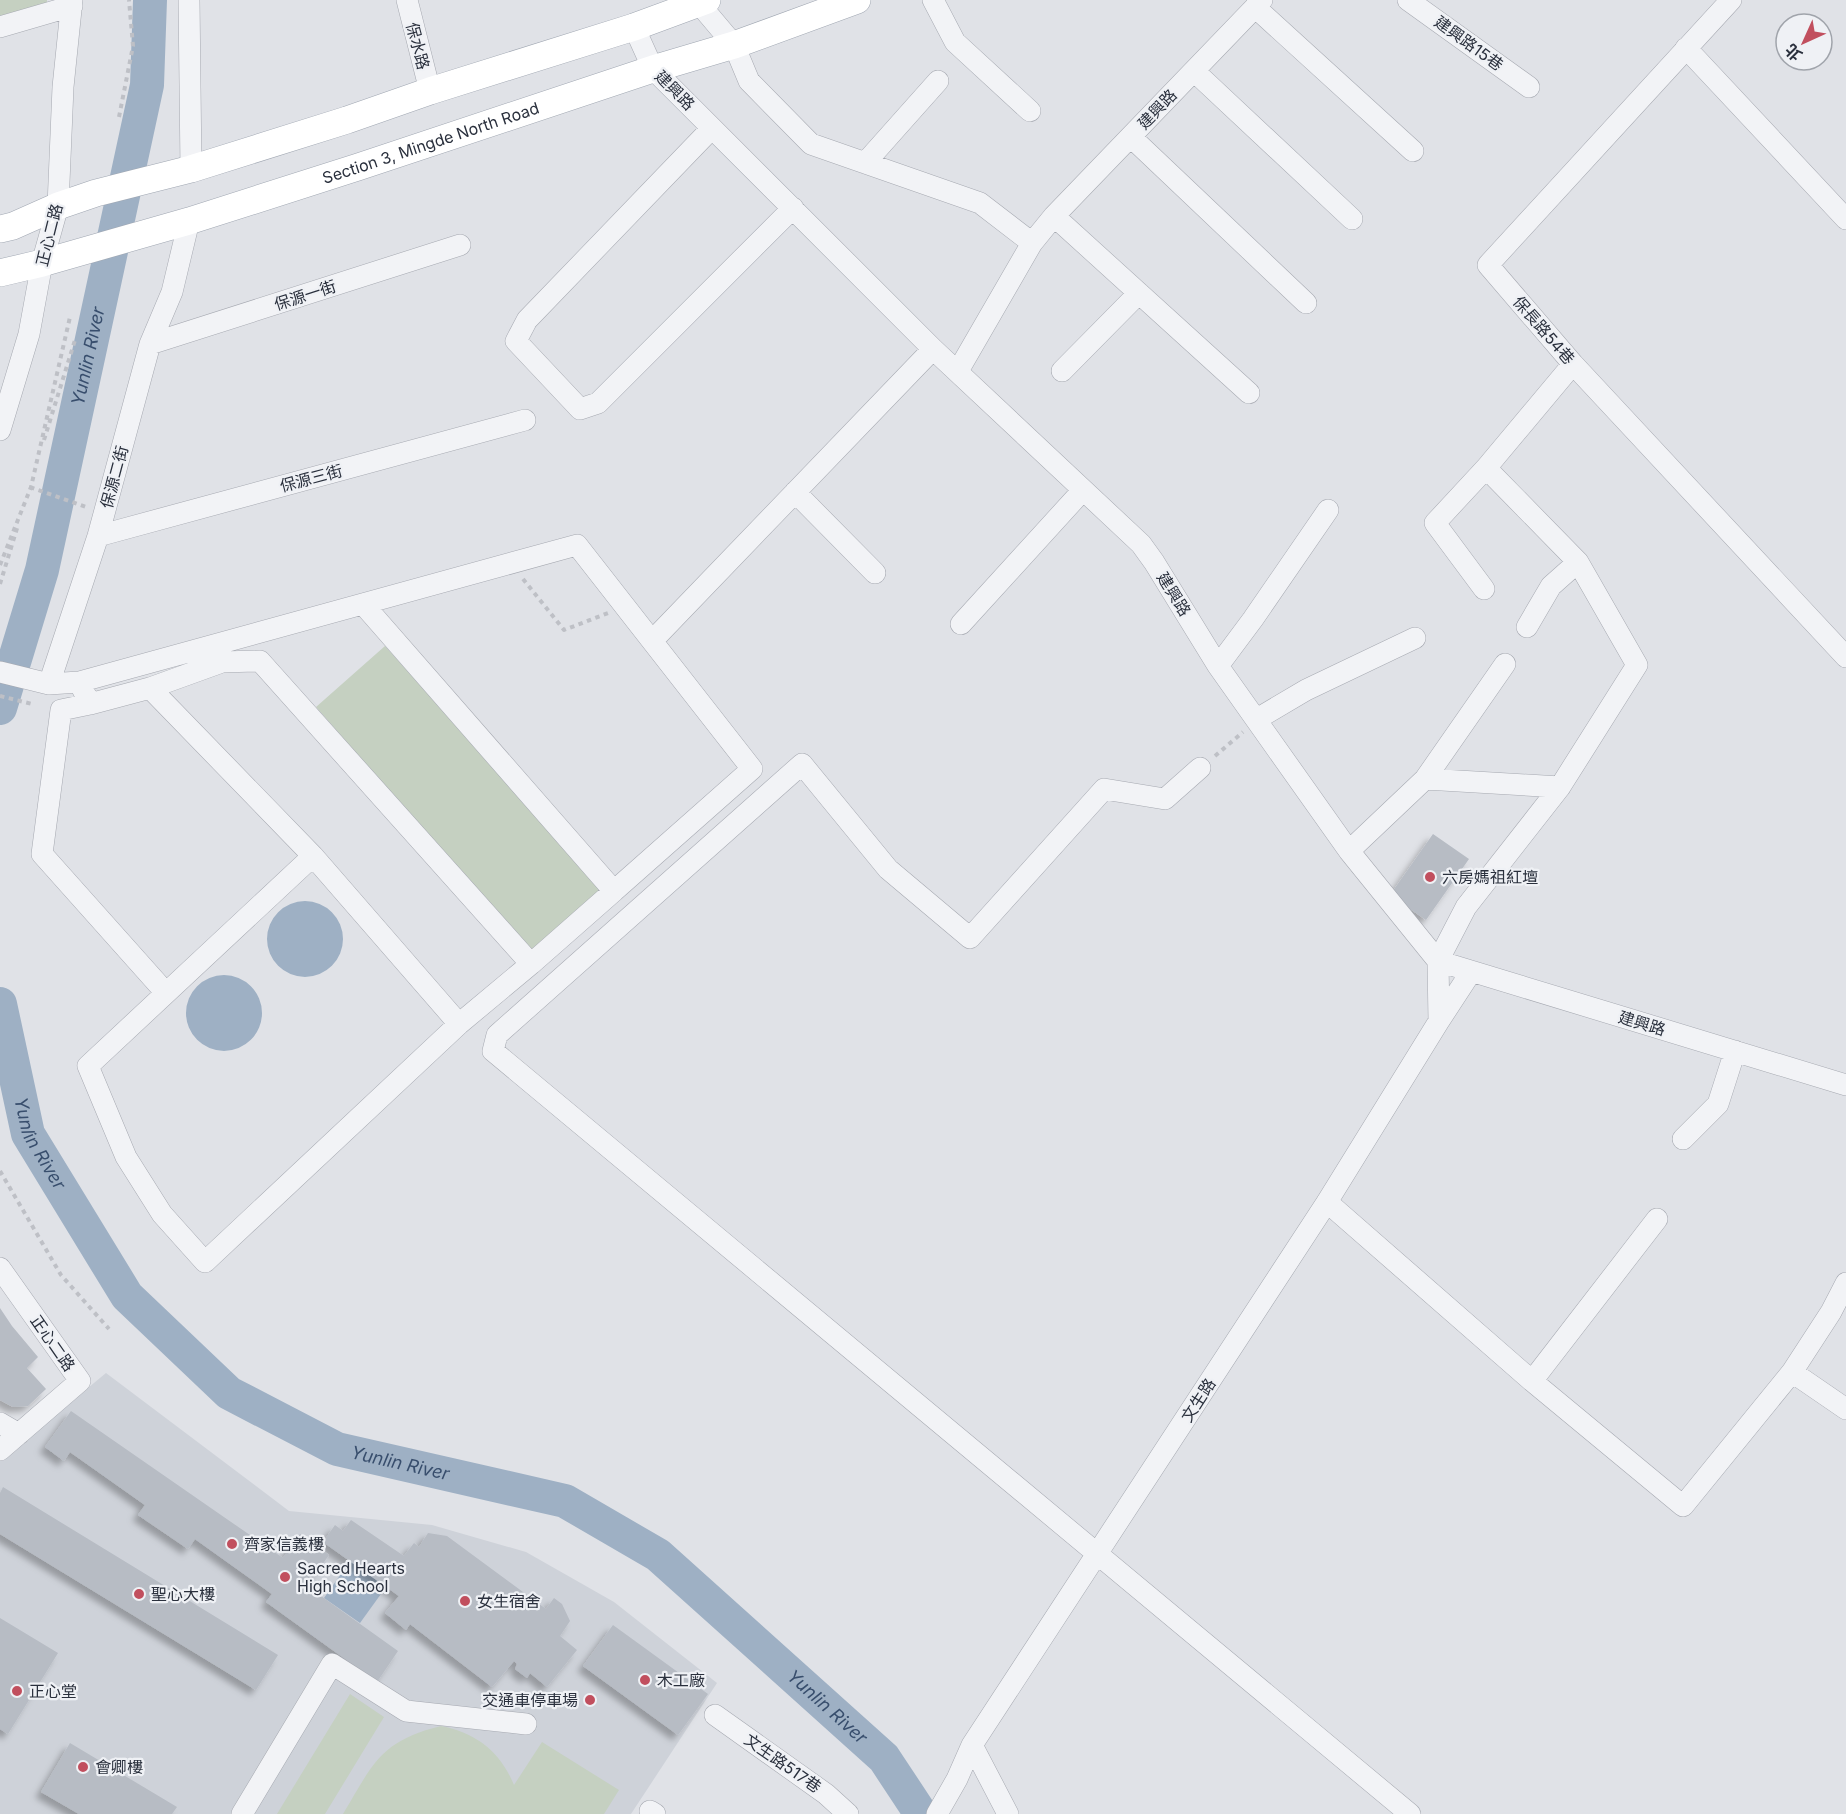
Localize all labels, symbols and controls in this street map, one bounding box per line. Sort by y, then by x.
street label: 建興路15巷 [1431,11,1507,75]
north arrow [1774,12,1834,72]
street label: 保水路 [402,20,434,72]
text: 北 [1781,40,1806,65]
street label: 建興路 [651,66,699,114]
street label: 建興路 [1133,85,1181,133]
street label: Section 3, Mingde North Road [320,98,541,188]
street label: 正心二路 [32,202,66,268]
street label: 保源一街 [271,276,339,314]
street label: 保長路54巷 [1509,292,1579,368]
water label: Yunlin River [67,304,109,407]
street label: 保源二街 [96,443,132,511]
street label: 保源三街 [277,460,345,496]
street label: 建興路 [1153,568,1195,620]
place label: 六房媽祖紅壇 [1442,867,1538,887]
marker: 六房媽祖紅壇 [1423,870,1437,884]
street label: 建興路 [1616,1006,1668,1040]
water label: Yunlin River [10,1095,71,1194]
street label: 正心二路 [26,1311,80,1375]
street label: 文生路 [1177,1374,1219,1426]
water label: Yunlin River [349,1442,453,1485]
place label: 齊家信義樓 [244,1534,324,1554]
marker: 齊家信義樓 [225,1537,239,1551]
place label: Sacred Hearts High School [297,1558,405,1596]
marker: Sacred Hearts High School [278,1570,292,1584]
place label: 聖心大樓 [151,1584,215,1604]
marker: 聖心大樓 [132,1587,146,1601]
place label: 女生宿舍 [477,1591,541,1611]
marker: 女生宿舍 [458,1594,472,1608]
water label: Yunlin River [783,1665,873,1749]
place label: 木工廠 [657,1670,705,1690]
marker: 木工廠 [638,1673,652,1687]
place label: 正心堂 [29,1681,77,1701]
marker: 正心堂 [10,1684,24,1698]
place label: 交通車停車場 [482,1690,578,1710]
marker: 交通車停車場 [583,1693,597,1707]
street label: 文生路517巷 [741,1729,825,1797]
place label: 會卿樓 [95,1757,143,1777]
marker: 會卿樓 [76,1760,90,1774]

